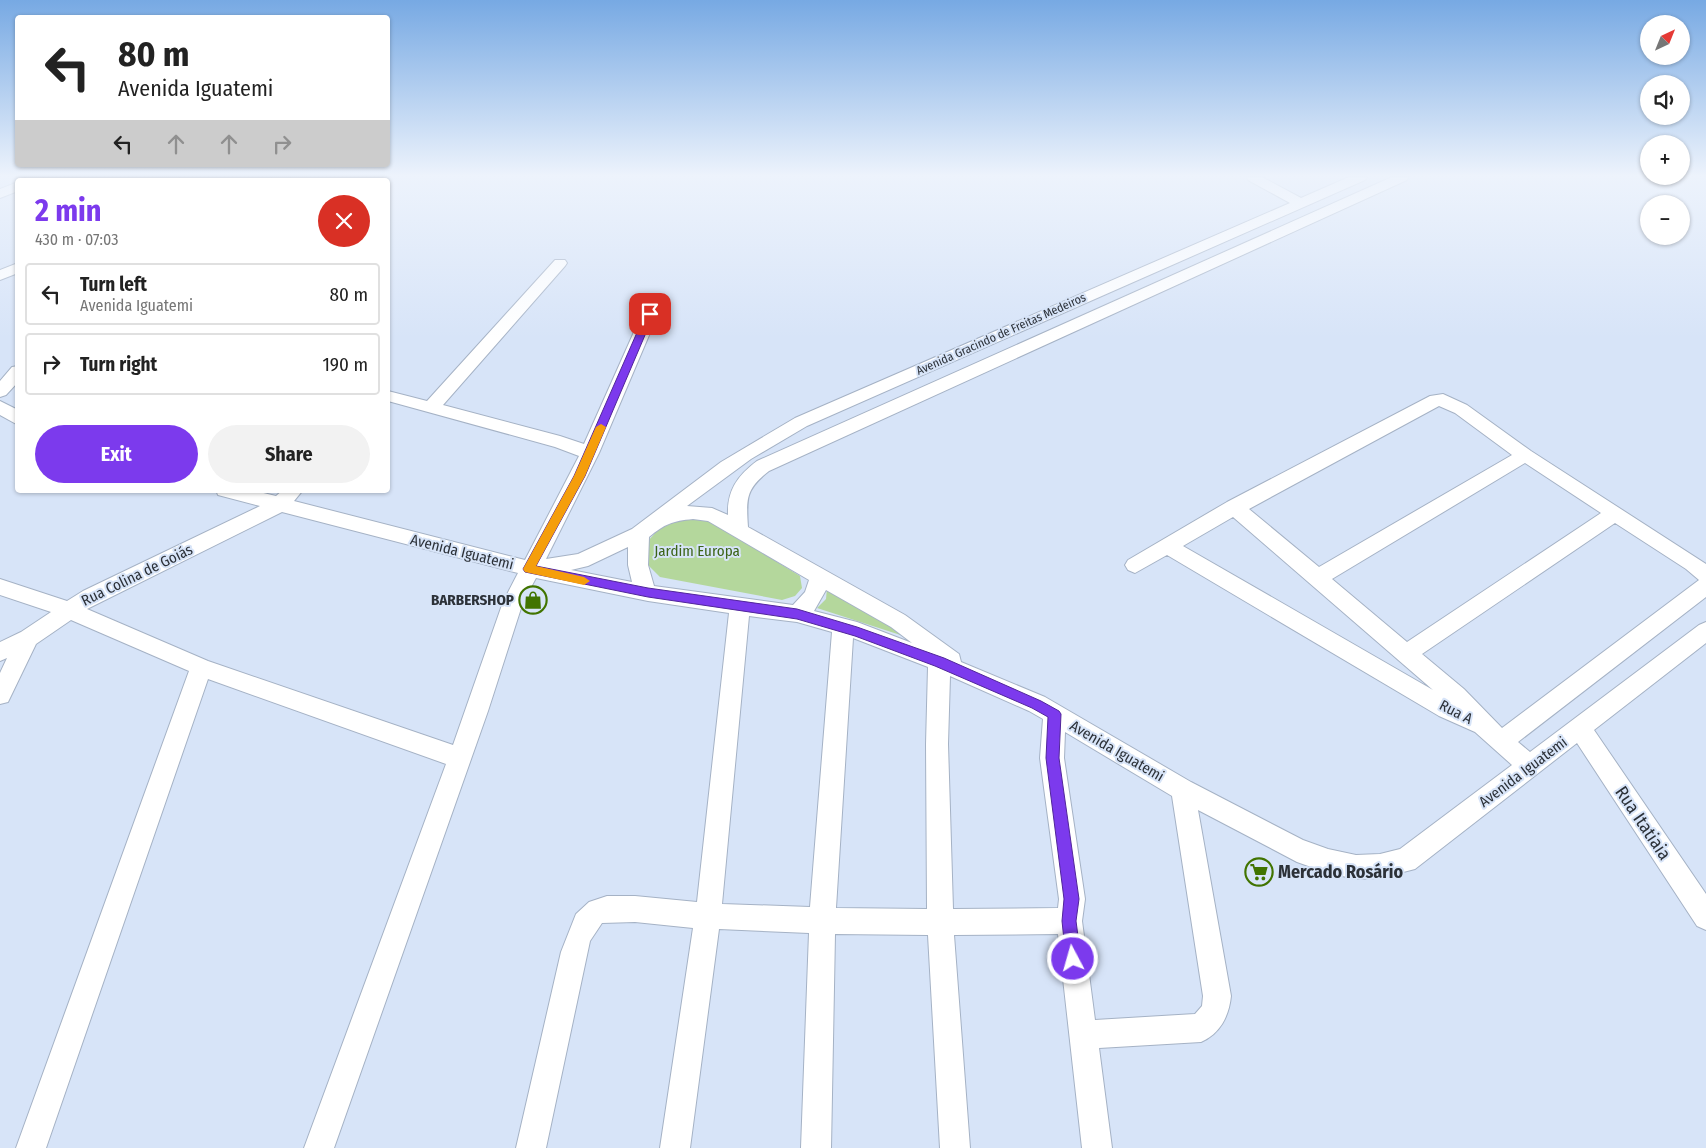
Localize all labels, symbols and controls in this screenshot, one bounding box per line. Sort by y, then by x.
north arrow [1640,15,1690,65]
map controls [1640,15,1690,245]
text: 80 m [118,33,190,75]
icon: left [35,35,100,100]
text: Avenida Iguatemi [118,75,273,102]
button: sound [1640,75,1690,125]
icon: left [109,130,137,158]
icon: ahead [162,130,190,158]
icon: ahead [215,130,243,158]
icon: right [268,130,296,158]
button: + [1640,135,1690,185]
text: 2 min [35,193,102,229]
button: close [318,195,370,247]
button: − [1640,195,1690,245]
text: 430 m · 07:03 [35,230,118,249]
text: Turn left [80,273,147,296]
icon: left [37,280,65,308]
text: 80 m [330,283,368,306]
street label: Avenida Gracindo de Freitas Medeiros [914,290,1088,378]
pin [629,293,671,335]
text: Avenida Iguatemi [80,296,193,315]
icon: arrive [636,300,664,328]
icon: right [37,350,65,378]
text: Turn right [80,353,157,376]
text: 190 m [322,353,368,376]
button: Exit [35,425,198,483]
button: Share [208,425,370,483]
street label: Avenida Iguatemi [408,530,516,574]
street label: Rua Colina de Goiás [78,540,196,610]
park label: Jardim Europa [654,542,740,560]
shop icon: BARBERSHOP [518,585,548,615]
place label: BARBERSHOP [431,591,514,609]
street label: Rua A [1436,696,1476,728]
street label: Avenida Iguatemi [1067,717,1167,785]
street label: Avenida Iguatemi [1475,733,1571,811]
street label: Rua Itatiaia [1610,782,1676,864]
supermarket icon: Mercado Rosário [1244,857,1274,887]
place label: Mercado Rosário [1278,861,1403,883]
position arrow [1046,932,1098,984]

